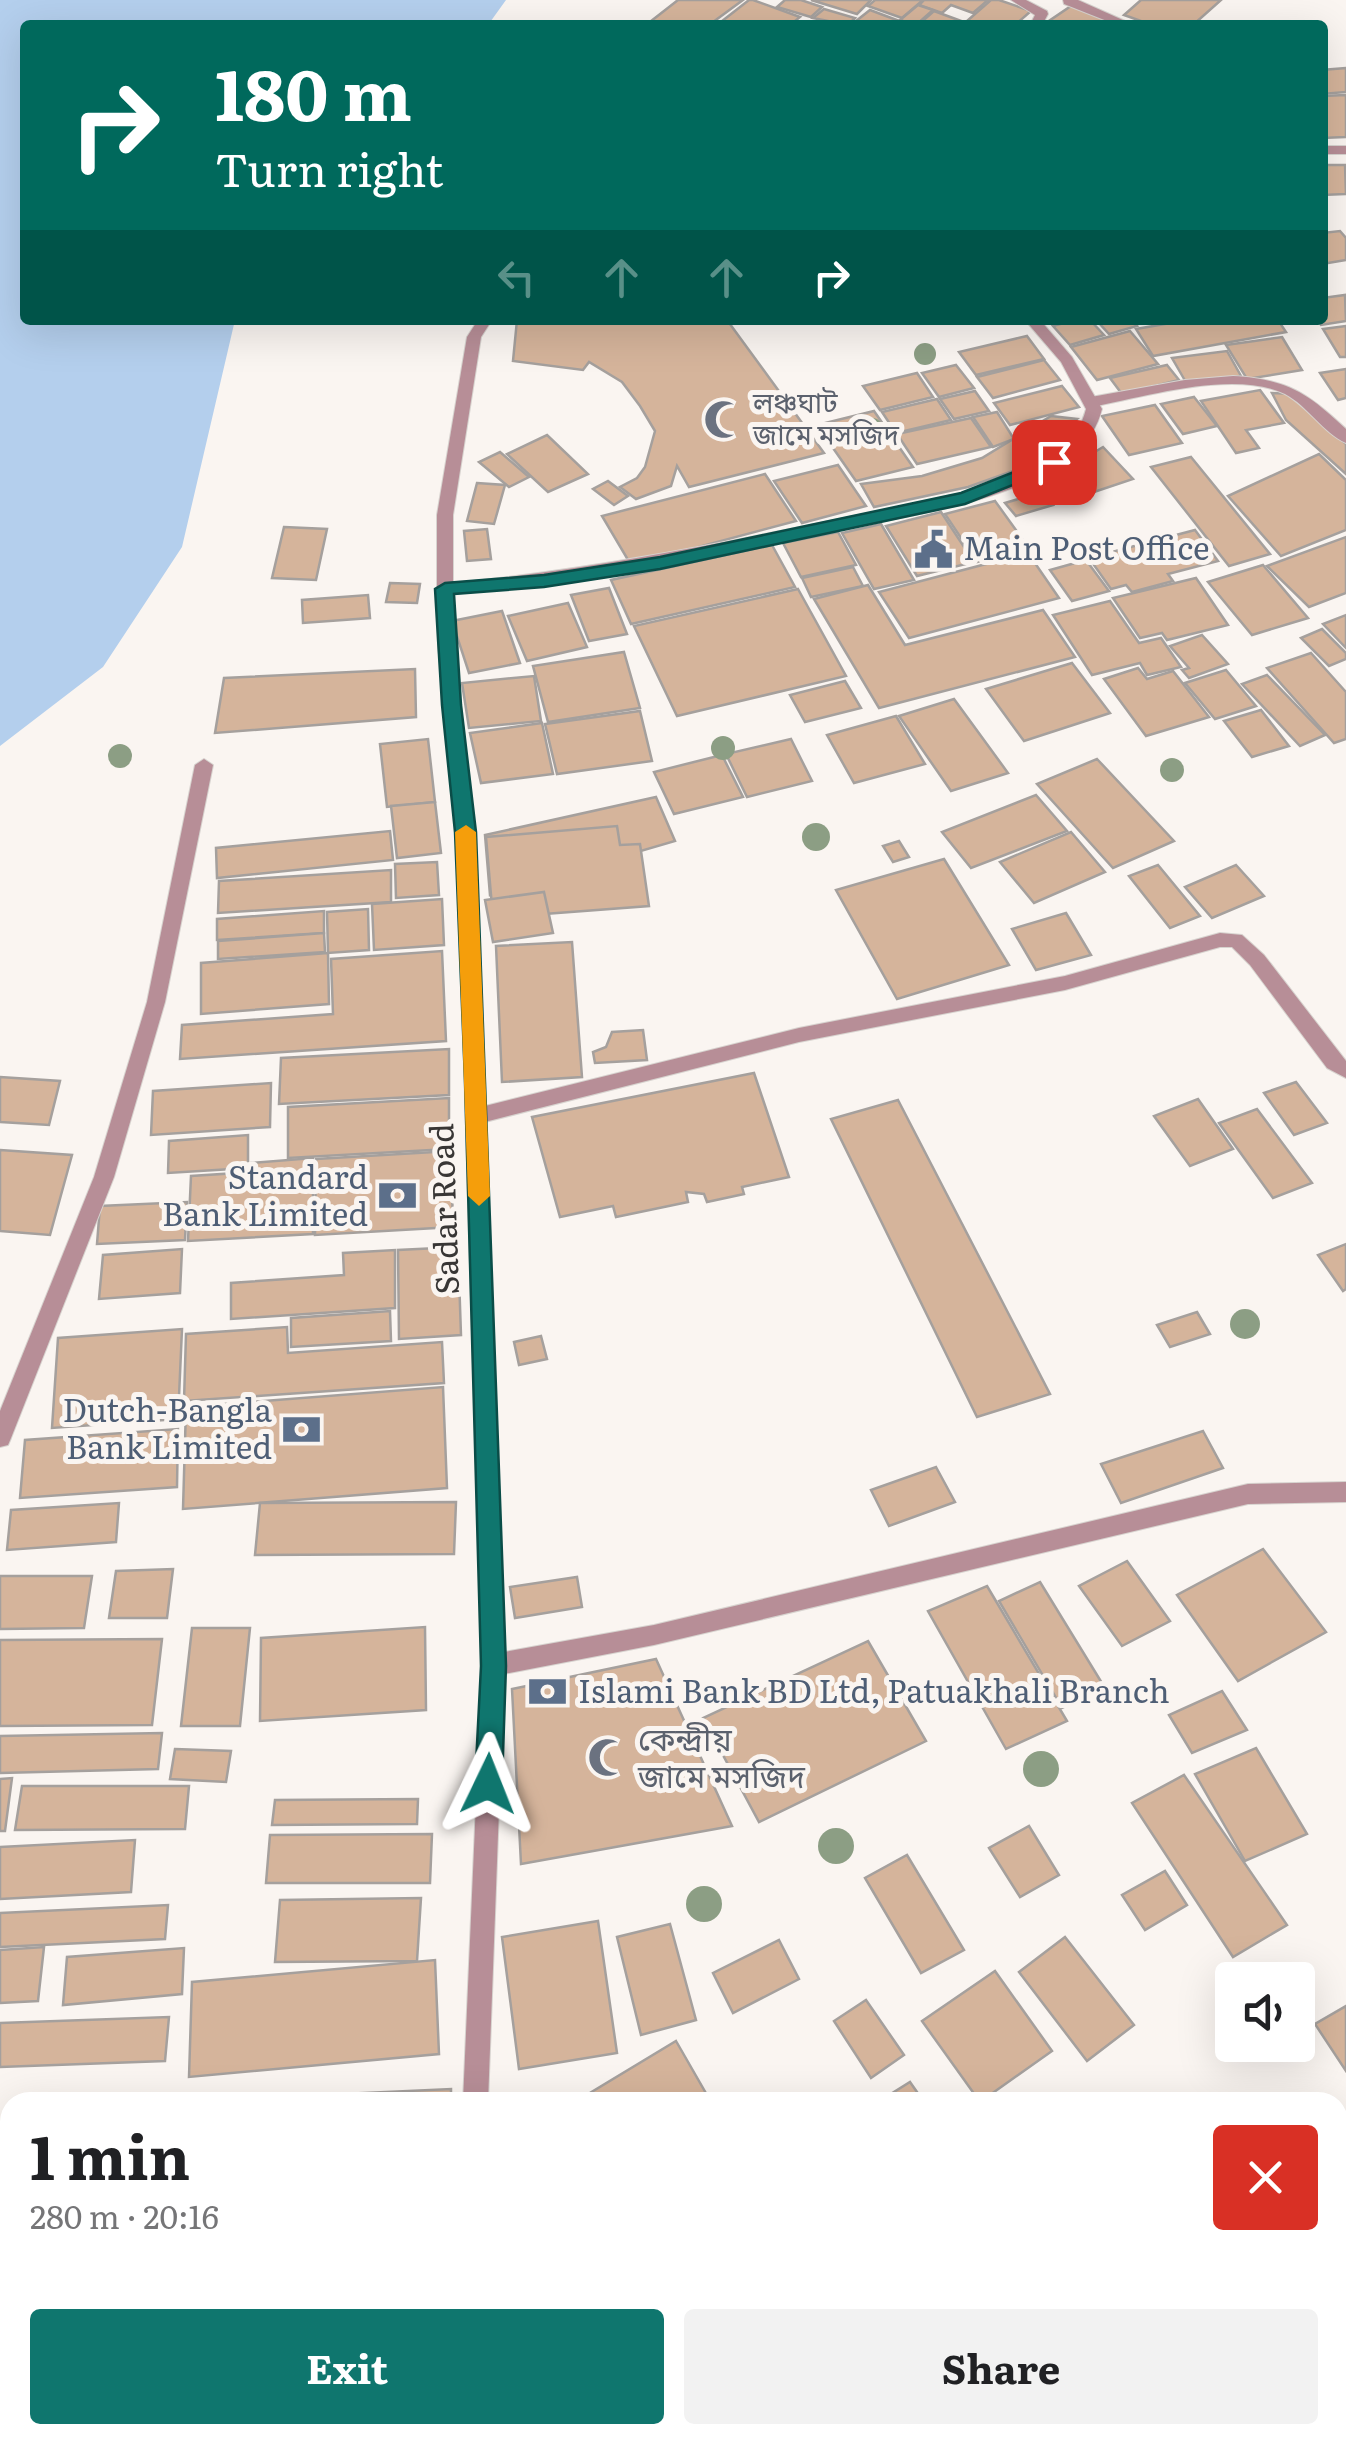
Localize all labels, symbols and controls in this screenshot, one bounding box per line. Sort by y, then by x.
text: 180 m [215,39,412,143]
icon: right [50,60,180,190]
text: Turn right [215,134,443,201]
icon: left [489,250,544,305]
icon: ahead [594,250,649,305]
icon: ahead [699,250,754,305]
icon: right [804,250,859,305]
place label: লঞ্চঘাট জামে মসজিদ [752,380,900,454]
mosque icon: লঞ্চঘাট জামে মসজিদ [702,398,744,440]
pin [1012,420,1097,505]
icon: arrive [1027,435,1082,490]
place label: Main Post Office [963,522,1210,570]
public building icon: Main Post Office [912,528,954,570]
street label: Sadar Road [415,1123,469,1296]
place label: Standard Bank Limited [162,1151,368,1236]
bank icon: Standard Bank Limited [377,1175,419,1217]
place label: Dutch-Bangla Bank Limited [62,1384,273,1469]
bank icon: Dutch-Bangla Bank Limited [281,1408,323,1450]
place label: Islami Bank BD Ltd, Patuakhali Branch [578,1665,1170,1713]
bank icon: Islami Bank BD Ltd, Patuakhali Branch [527,1671,569,1713]
place label: কেন্দ্রীয় জামে মসজিদ [637,1713,806,1798]
position arrow [436,1732,540,1836]
mosque icon: কেন্দ্রীয় জামে মসজিদ [587,1737,629,1779]
map controls [1215,1962,1315,2062]
button: sound [1215,1962,1315,2062]
text: 1 min [30,2109,190,2198]
button: close [1213,2125,1318,2230]
text: 280 m · 20:16 [30,2191,219,2239]
button: Exit [30,2309,664,2424]
button: Share [684,2309,1318,2424]

